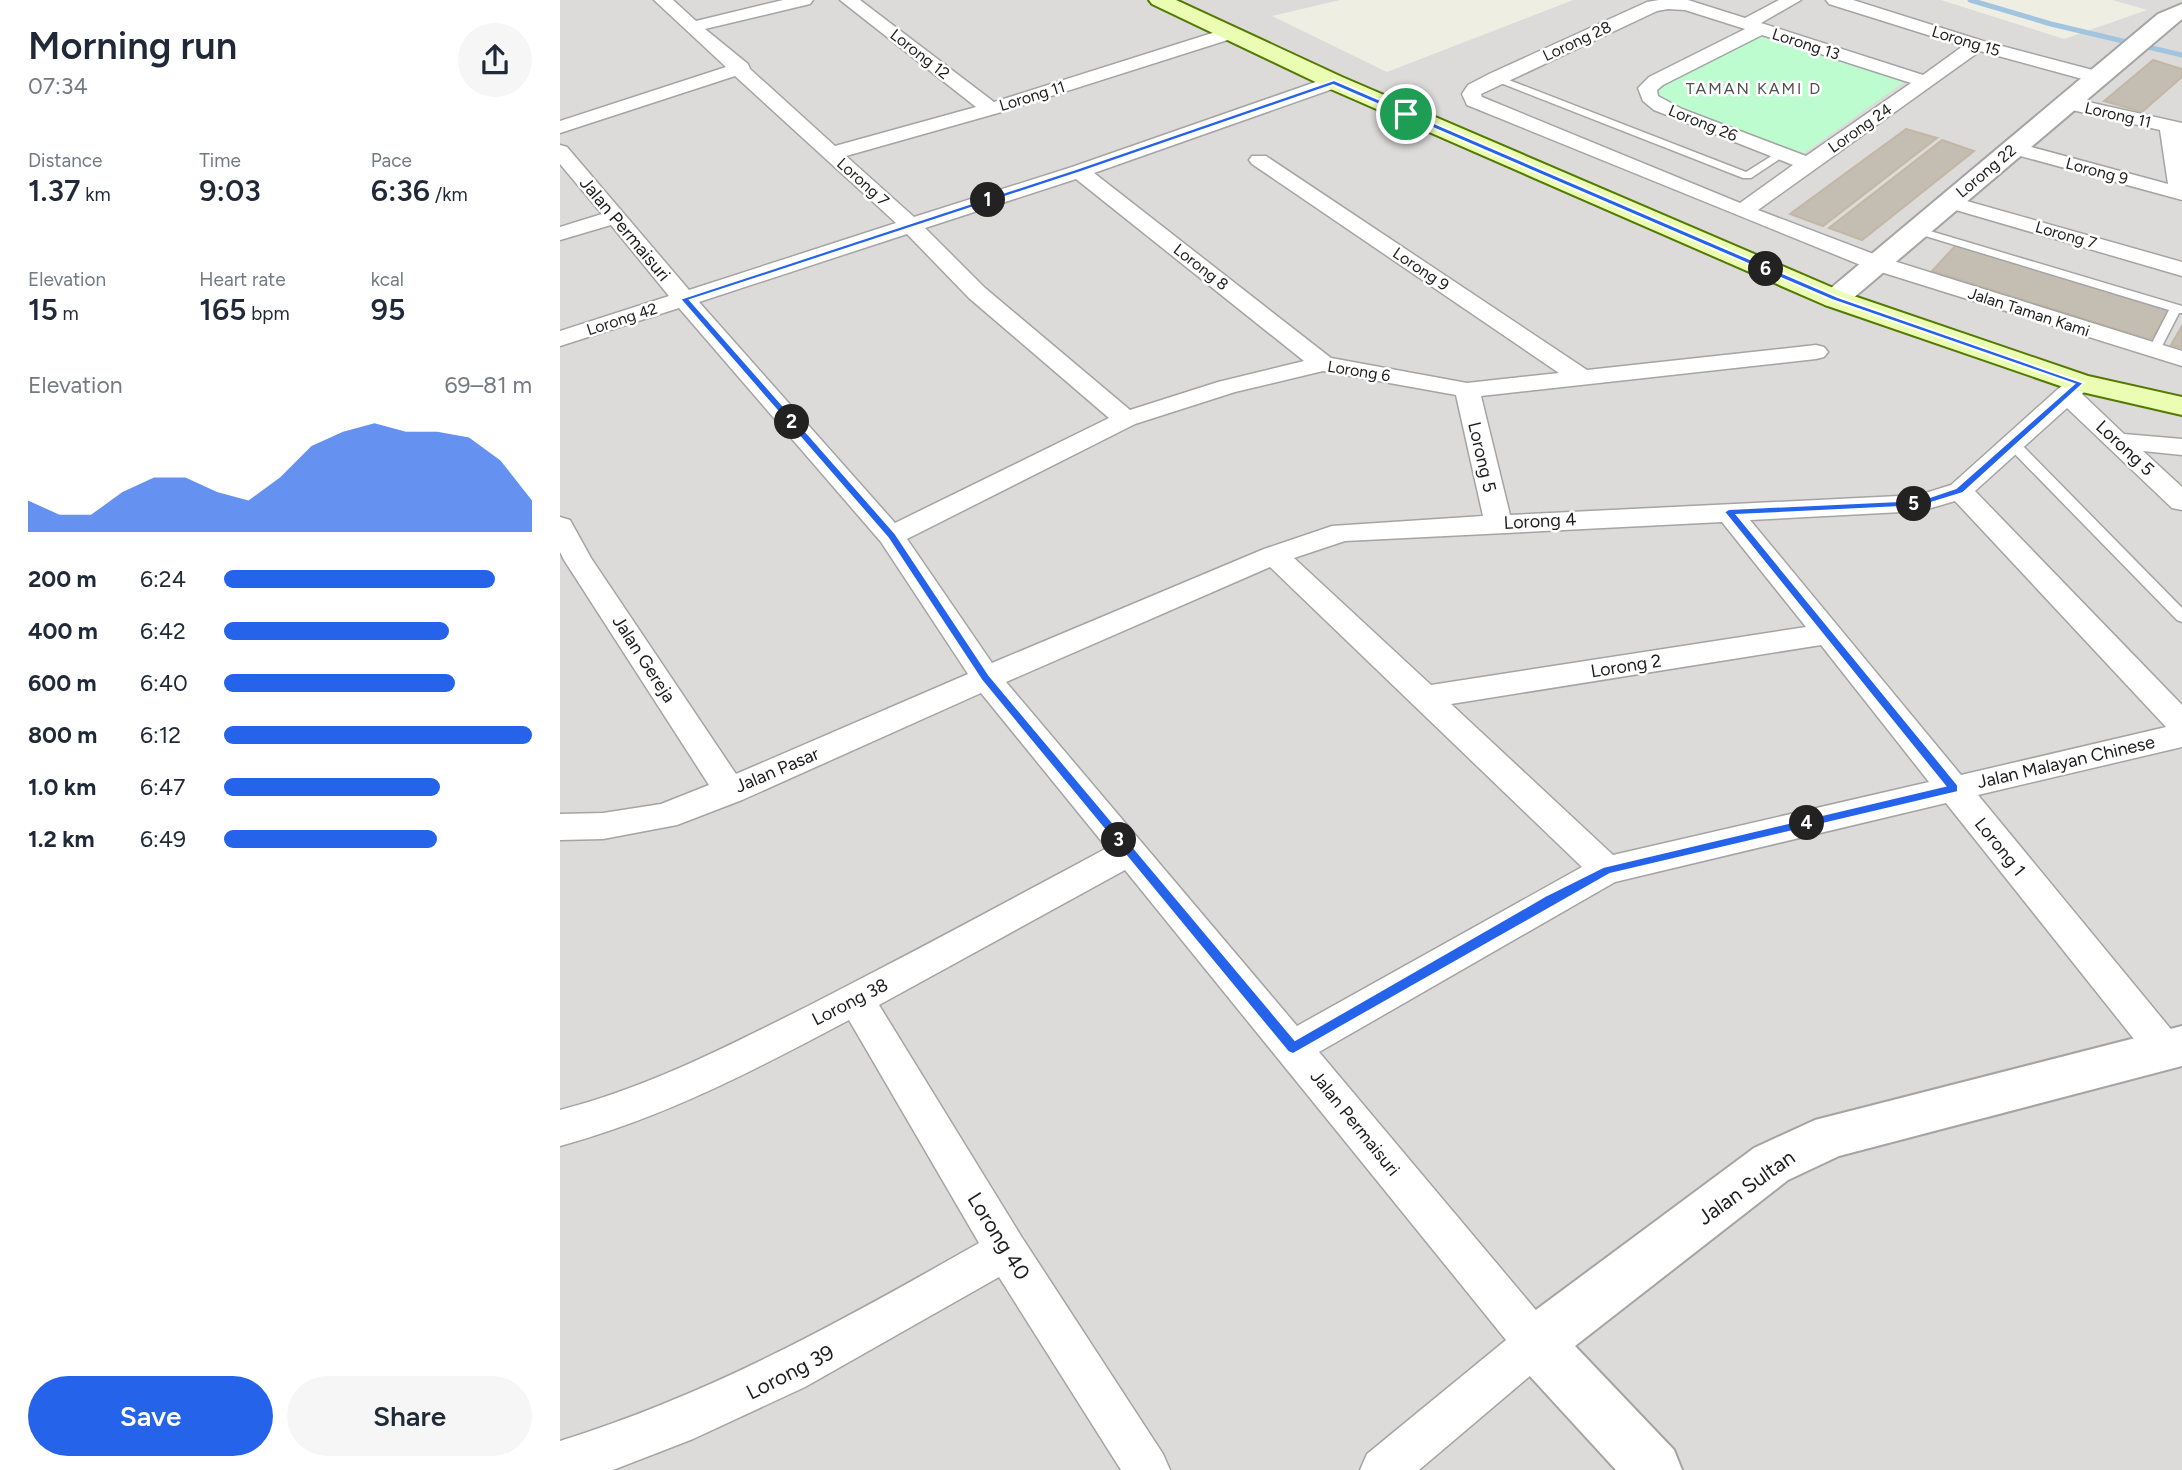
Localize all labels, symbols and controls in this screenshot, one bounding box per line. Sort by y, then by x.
street label: Lorong 28 [1540,17,1614,65]
street label: Lorong 15 [1930,22,2002,60]
text: Morning run [28,23,237,69]
button: share [458,23,532,97]
street label: Lorong 13 [1770,24,1842,64]
street label: Lorong 12 [887,25,953,83]
text: 07:34 [28,72,88,100]
street label: Lorong 11 [997,77,1067,115]
district label: TAMAN KAMI D [1686,79,1822,98]
pin [1376,84,1436,144]
icon: arrive [1387,95,1425,133]
street label: Lorong 11 [2083,98,2153,132]
street label: Lorong 24 [1824,99,1896,157]
street label: Lorong 26 [1666,101,1740,145]
street label: Lorong 22 [1952,140,2020,202]
text: Distance [28,149,102,172]
text: Time [199,149,241,172]
text: Pace [371,149,412,172]
street label: Lorong 7 [833,154,893,210]
street label: Lorong 9 [2064,154,2130,188]
text: 1.37 [28,172,81,209]
text: 9:03 [199,172,261,209]
text: 6:36 [371,172,430,209]
street label: Jalan Permaisuri [575,172,675,286]
pin: 1 [970,182,1006,218]
text: km [81,183,111,206]
text: /km [430,183,468,206]
text: 1 [983,188,992,211]
street label: Lorong 7 [2033,217,2099,253]
street label: Lorong 8 [1170,240,1232,294]
street label: Lorong 9 [1389,243,1453,295]
pin: 6 [1748,252,1784,286]
text: 6 [1760,257,1771,280]
text: Elevation [28,268,106,291]
text: Heart rate [199,268,286,291]
text: kcal [371,268,404,291]
street label: Jalan Taman Kami [1966,283,2092,341]
text: 15 [28,291,58,328]
text: 165 [199,291,246,328]
text: 95 [371,291,405,328]
street label: Lorong 42 [584,299,660,339]
text: m [58,302,79,325]
text: bpm [246,302,290,325]
street label: Lorong 6 [1326,357,1392,385]
text: Elevation [28,371,123,399]
text: 69–81 m [444,371,532,399]
pin: 2 [775,404,810,440]
text: 2 [786,410,797,433]
street label: Lorong 5 [2091,415,2159,481]
street label: Lorong 5 [1463,420,1501,494]
pin: 5 [1896,486,1932,522]
text: 5 [1908,492,1919,515]
street label: Lorong 4 [1503,508,1577,534]
text: 200 m [28,565,97,593]
text: 6:24 [140,565,186,593]
street label: Jalan Gereja [608,611,680,707]
text: 400 m [28,617,98,645]
text: 6:42 [140,617,186,645]
street label: Lorong 2 [1589,650,1663,682]
text: 600 m [28,669,97,697]
text: 6:40 [140,669,188,697]
text: 800 m [28,721,97,749]
text: 6:12 [140,721,181,749]
street label: Jalan Malayan Chinese [1975,731,2157,793]
street label: Jalan Pasar [732,742,822,798]
text: 1.0 km [28,773,96,801]
text: 6:47 [140,773,185,801]
pin: 4 [1790,806,1824,840]
text: 4 [1800,811,1813,834]
street label: Lorong 1 [1970,813,2030,881]
pin: 3 [1102,822,1136,858]
text: 1.2 km [28,825,95,853]
text: 6:49 [140,825,186,853]
text: 3 [1113,828,1124,851]
street label: Lorong 38 [808,974,892,1030]
street label: Jalan Permaisuri [1306,1066,1404,1180]
street label: Jalan Sultan [1692,1144,1800,1230]
street label: Lorong 40 [962,1188,1036,1284]
street label: Lorong 39 [742,1339,838,1405]
button: Save [28,1376,273,1456]
button: Share [287,1376,532,1456]

